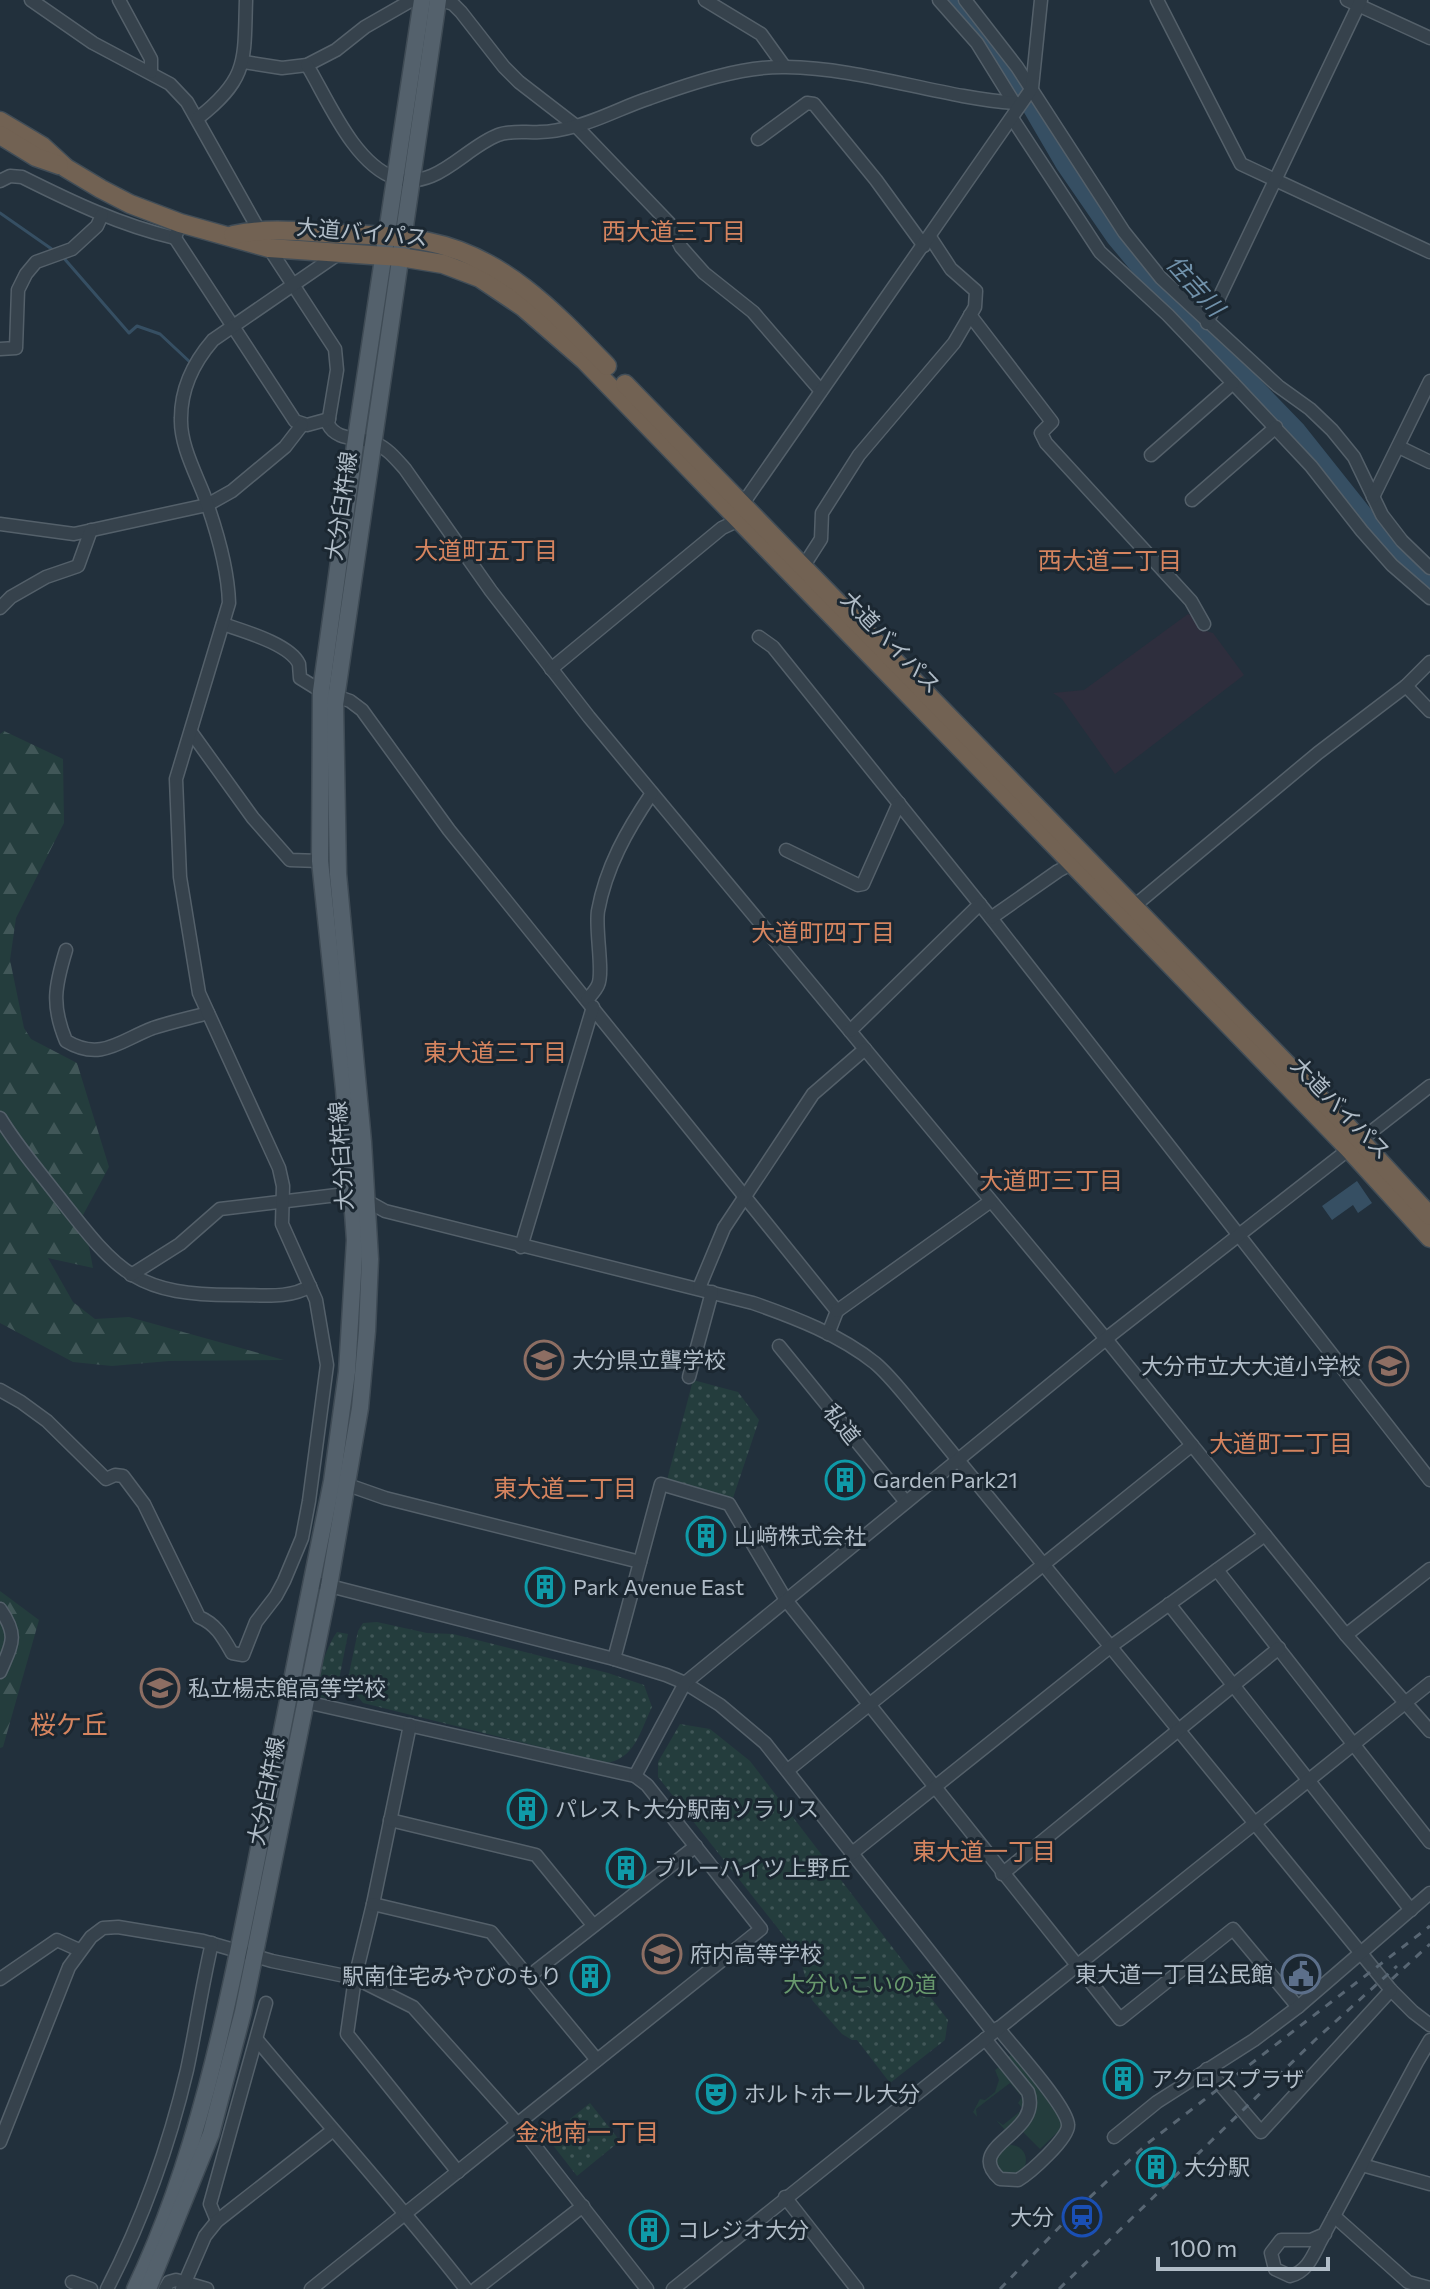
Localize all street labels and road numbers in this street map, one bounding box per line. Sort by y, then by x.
street label: 大道バイパス [295,212,429,251]
street label: 大分臼杵線 [319,450,362,562]
street label: 大道バイパス [836,585,947,698]
street label: 大道バイパス [1286,1051,1397,1164]
street label: 大分臼杵線 [323,1100,358,1212]
street label: 私道 [818,1398,867,1449]
street label: 大分臼杵線 [242,1734,289,1847]

